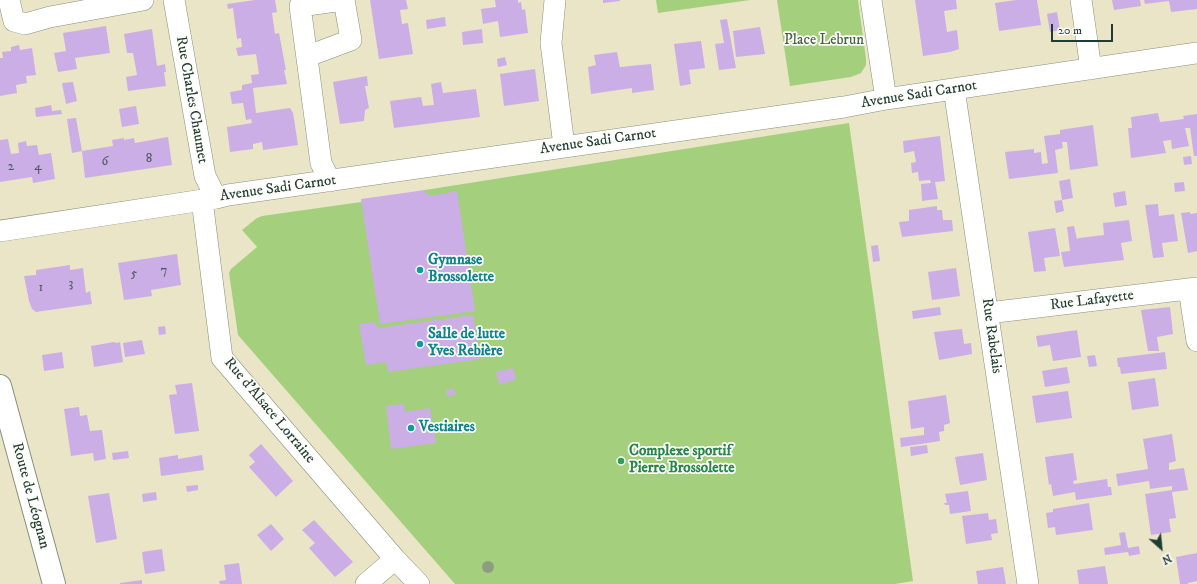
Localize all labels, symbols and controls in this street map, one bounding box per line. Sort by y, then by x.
scale bar [1053,16,1115,42]
text: 20 m [1058,23,1082,38]
park label: Place Lebrun [784,32,864,50]
street label: Rue Charles Chaumet [171,35,211,165]
street label: Avenue Sadi Carnot [860,77,978,113]
street label: Avenue Sadi Carnot [539,125,657,159]
house number: 8 [146,151,152,167]
house number: 6 [102,154,108,170]
house number: 2 [8,159,14,175]
house number: 4 [34,159,42,175]
street label: Avenue Sadi Carnot [219,172,337,206]
place label: Gymnase Brossolette [428,252,494,287]
house number: 7 [161,263,167,279]
marker: Gymnase Brossolette [415,265,425,275]
house number: 5 [131,266,137,282]
house number: 3 [69,276,73,292]
house number: 1 [39,280,43,296]
street label: Rue Lafayette [1049,287,1135,315]
street label: Rue Rabelais [977,297,1005,375]
place label: Salle de lutte Yves Rebière [428,326,505,361]
marker: Salle de lutte Yves Rebière [415,339,425,349]
street label: Rue d'Alsace Lorraine [220,355,318,467]
place label: Vestiaires [419,419,475,437]
marker: Vestiaires [406,423,416,433]
street label: Route de Léognan [7,441,53,551]
place label: Complexe sportif Pierre Brossolette [629,443,734,478]
marker: Complexe sportif Pierre Brossolette [616,456,626,466]
north arrow [1141,528,1181,568]
text: N [1159,550,1174,567]

